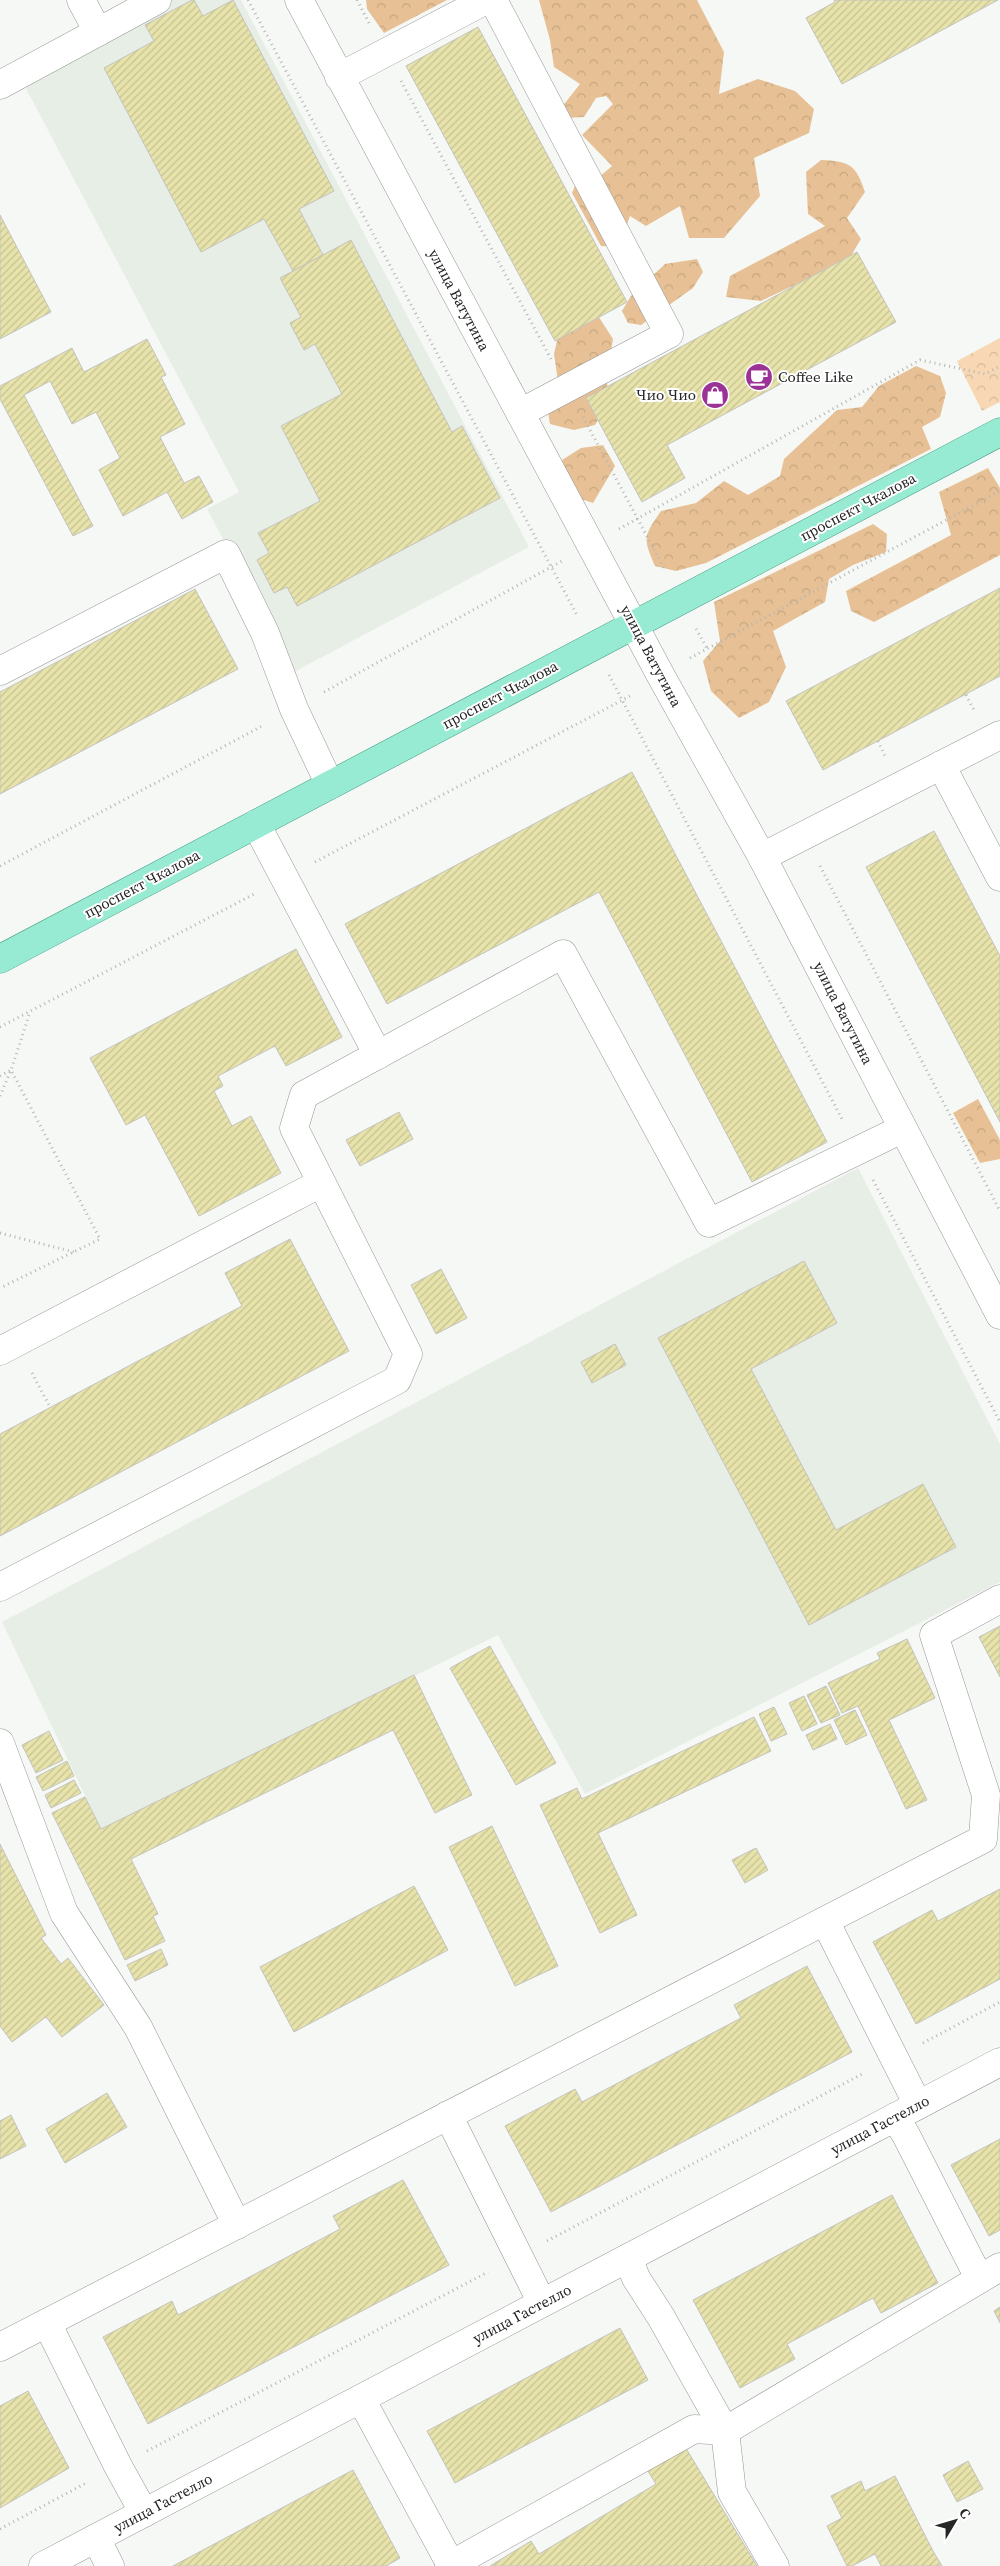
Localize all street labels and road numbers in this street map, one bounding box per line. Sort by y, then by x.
street label: улица Ватутина [424,245,495,355]
street label: проспект Чкалова [796,467,920,546]
street label: улица Ватутина [616,601,687,711]
street label: проспект Чкалова [438,655,562,734]
street label: проспект Чкалова [80,844,204,923]
street label: улица Ватутина [808,958,879,1068]
street label: улица Гастелло [827,2090,933,2159]
street label: улица Гастелло [469,2279,575,2348]
street label: улица Гастелло [110,2468,216,2537]

